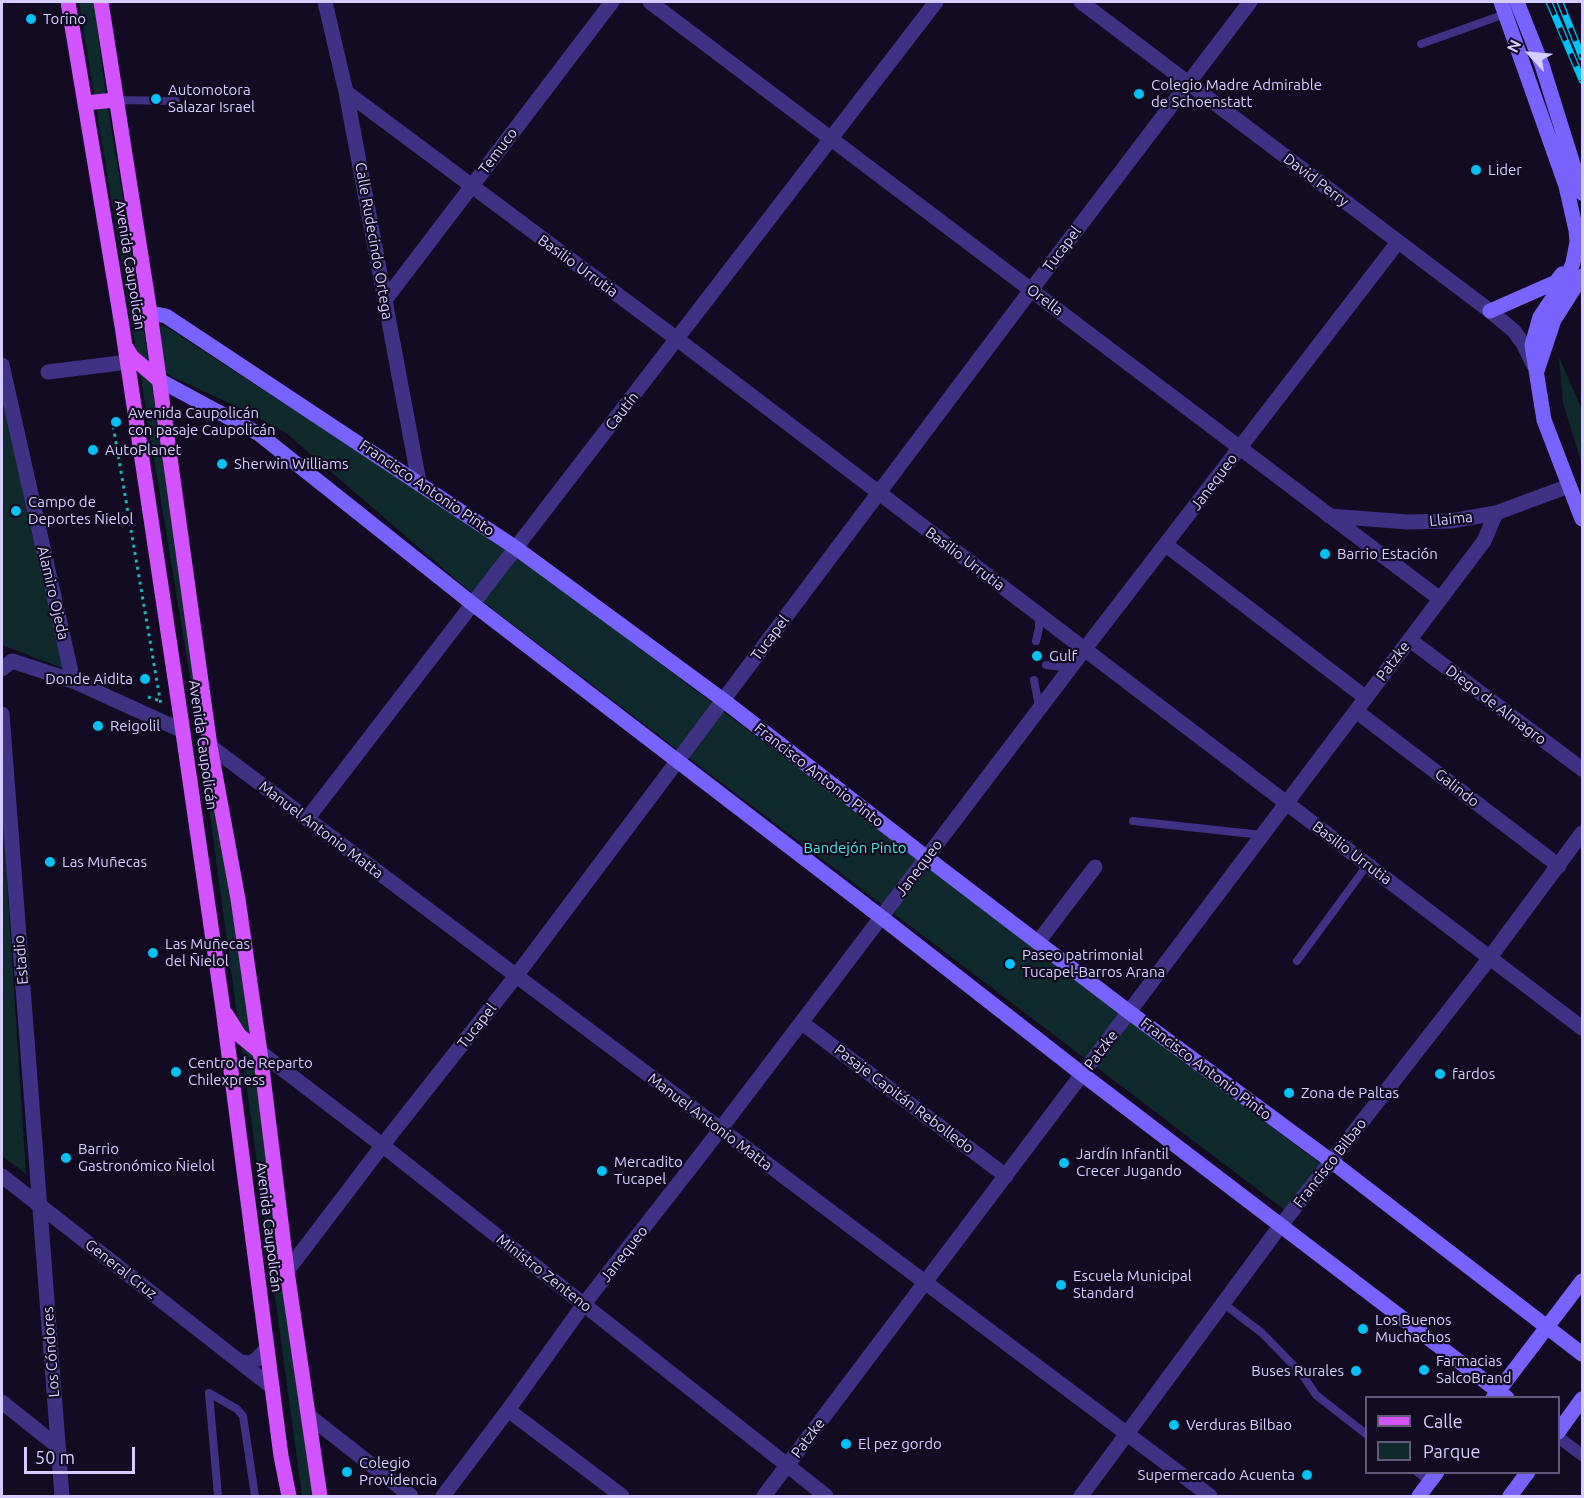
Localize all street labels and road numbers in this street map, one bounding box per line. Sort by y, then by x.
street label: Temuco [475,124,521,178]
street label: David Perry [1280,150,1352,210]
street label: Calle Rudecindo Ortega [351,161,397,321]
street label: Avenida Caupolicán [111,199,149,331]
street label: Tucapel [1039,223,1085,275]
street label: Basilio Urrutia [534,231,622,301]
street label: Orella [1023,280,1067,320]
street label: Cautín [601,388,643,434]
street label: Francisco Antonio Pinto [356,436,498,540]
street label: Janequeo [1187,450,1241,514]
street label: Llaima [1428,508,1474,530]
street label: Basilio Urrutia [922,523,1008,595]
street label: Alamiro Ojeda [33,544,73,642]
street label: Tucapel [747,612,793,664]
street label: Patzke [1372,638,1414,684]
street label: Diego de Almagro [1442,661,1550,749]
street label: Avenida Caupolicán [185,679,221,811]
street label: Francisco Antonio Pinto [751,719,887,831]
street label: Galindo [1431,765,1483,811]
street label: Manuel Antonio Matta [255,777,387,883]
street label: Basilio Urrutia [1309,817,1395,889]
street label: Janequeo [892,836,946,900]
street label: Estadio [10,934,32,986]
street label: Tucapel [454,1000,500,1052]
street label: Francisco Antonio Pinto [1137,1014,1275,1124]
street label: Patzke [1080,1027,1122,1073]
street label: Pasaje Capitán Rebolledo [831,1041,977,1157]
street label: Manuel Antonio Matta [644,1069,776,1175]
street label: Francisco Bilbao [1290,1115,1370,1211]
street label: Avenida Caupolicán [252,1161,286,1293]
street label: Janequeo [596,1222,652,1286]
street label: Ministro Zenteno [493,1230,595,1316]
street label: General Cruz [82,1235,160,1303]
street label: Los Cóndores [39,1306,63,1398]
street label: Patzke [787,1415,829,1461]

